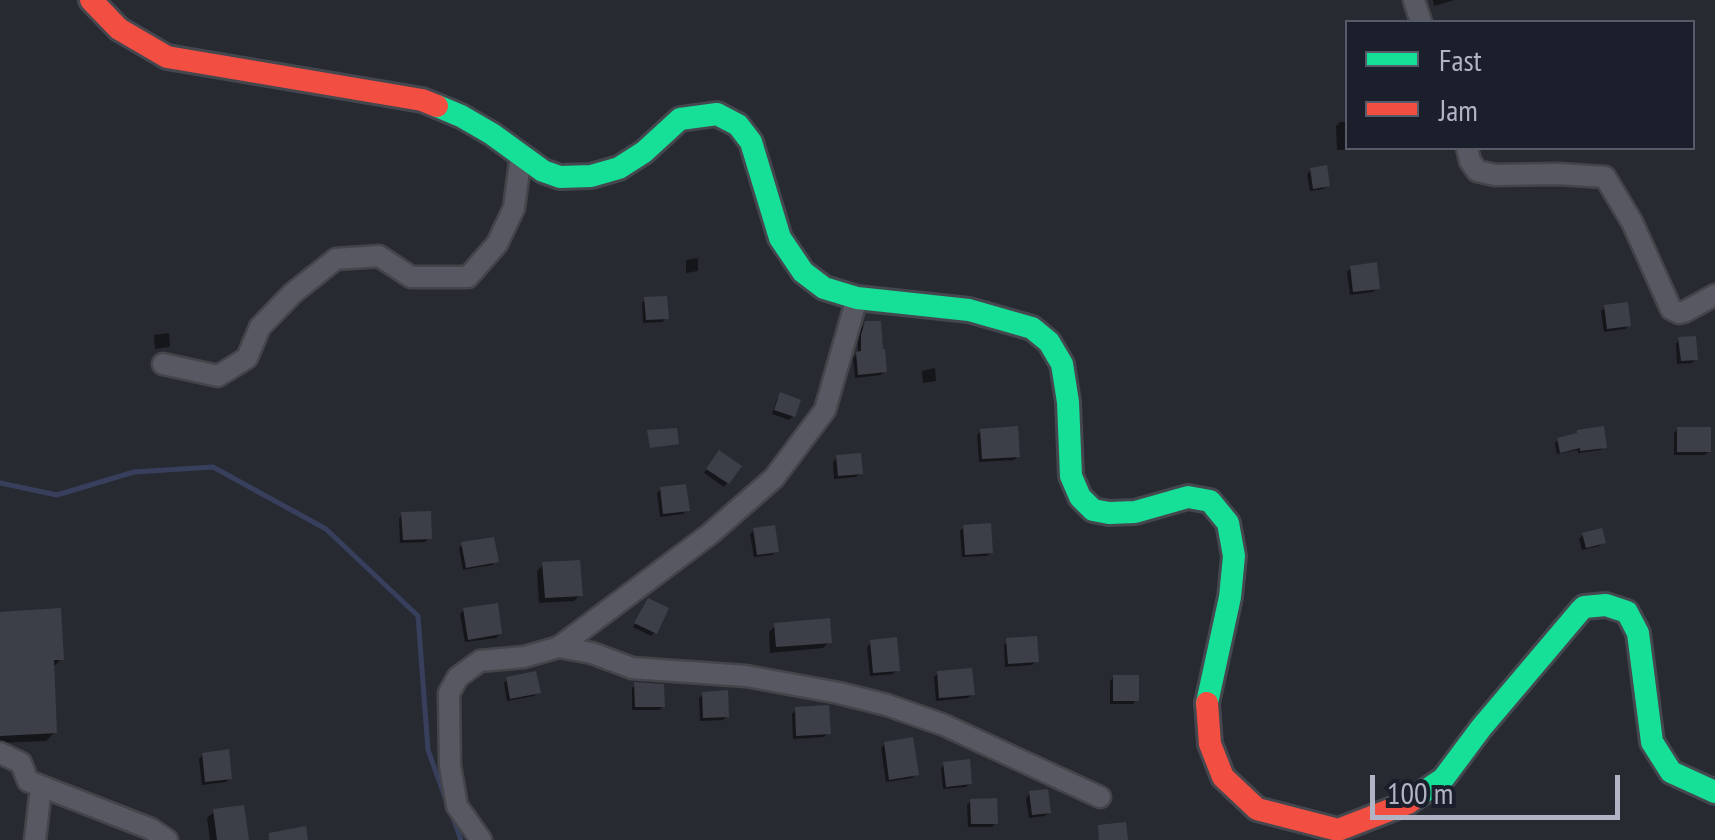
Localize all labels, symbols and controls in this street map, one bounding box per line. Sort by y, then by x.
legend [1345,20,1695,150]
text: Fast [1439,40,1482,79]
text: Jam [1439,90,1478,129]
scale bar [1375,755,1625,817]
text: 100 m [1387,773,1453,812]

